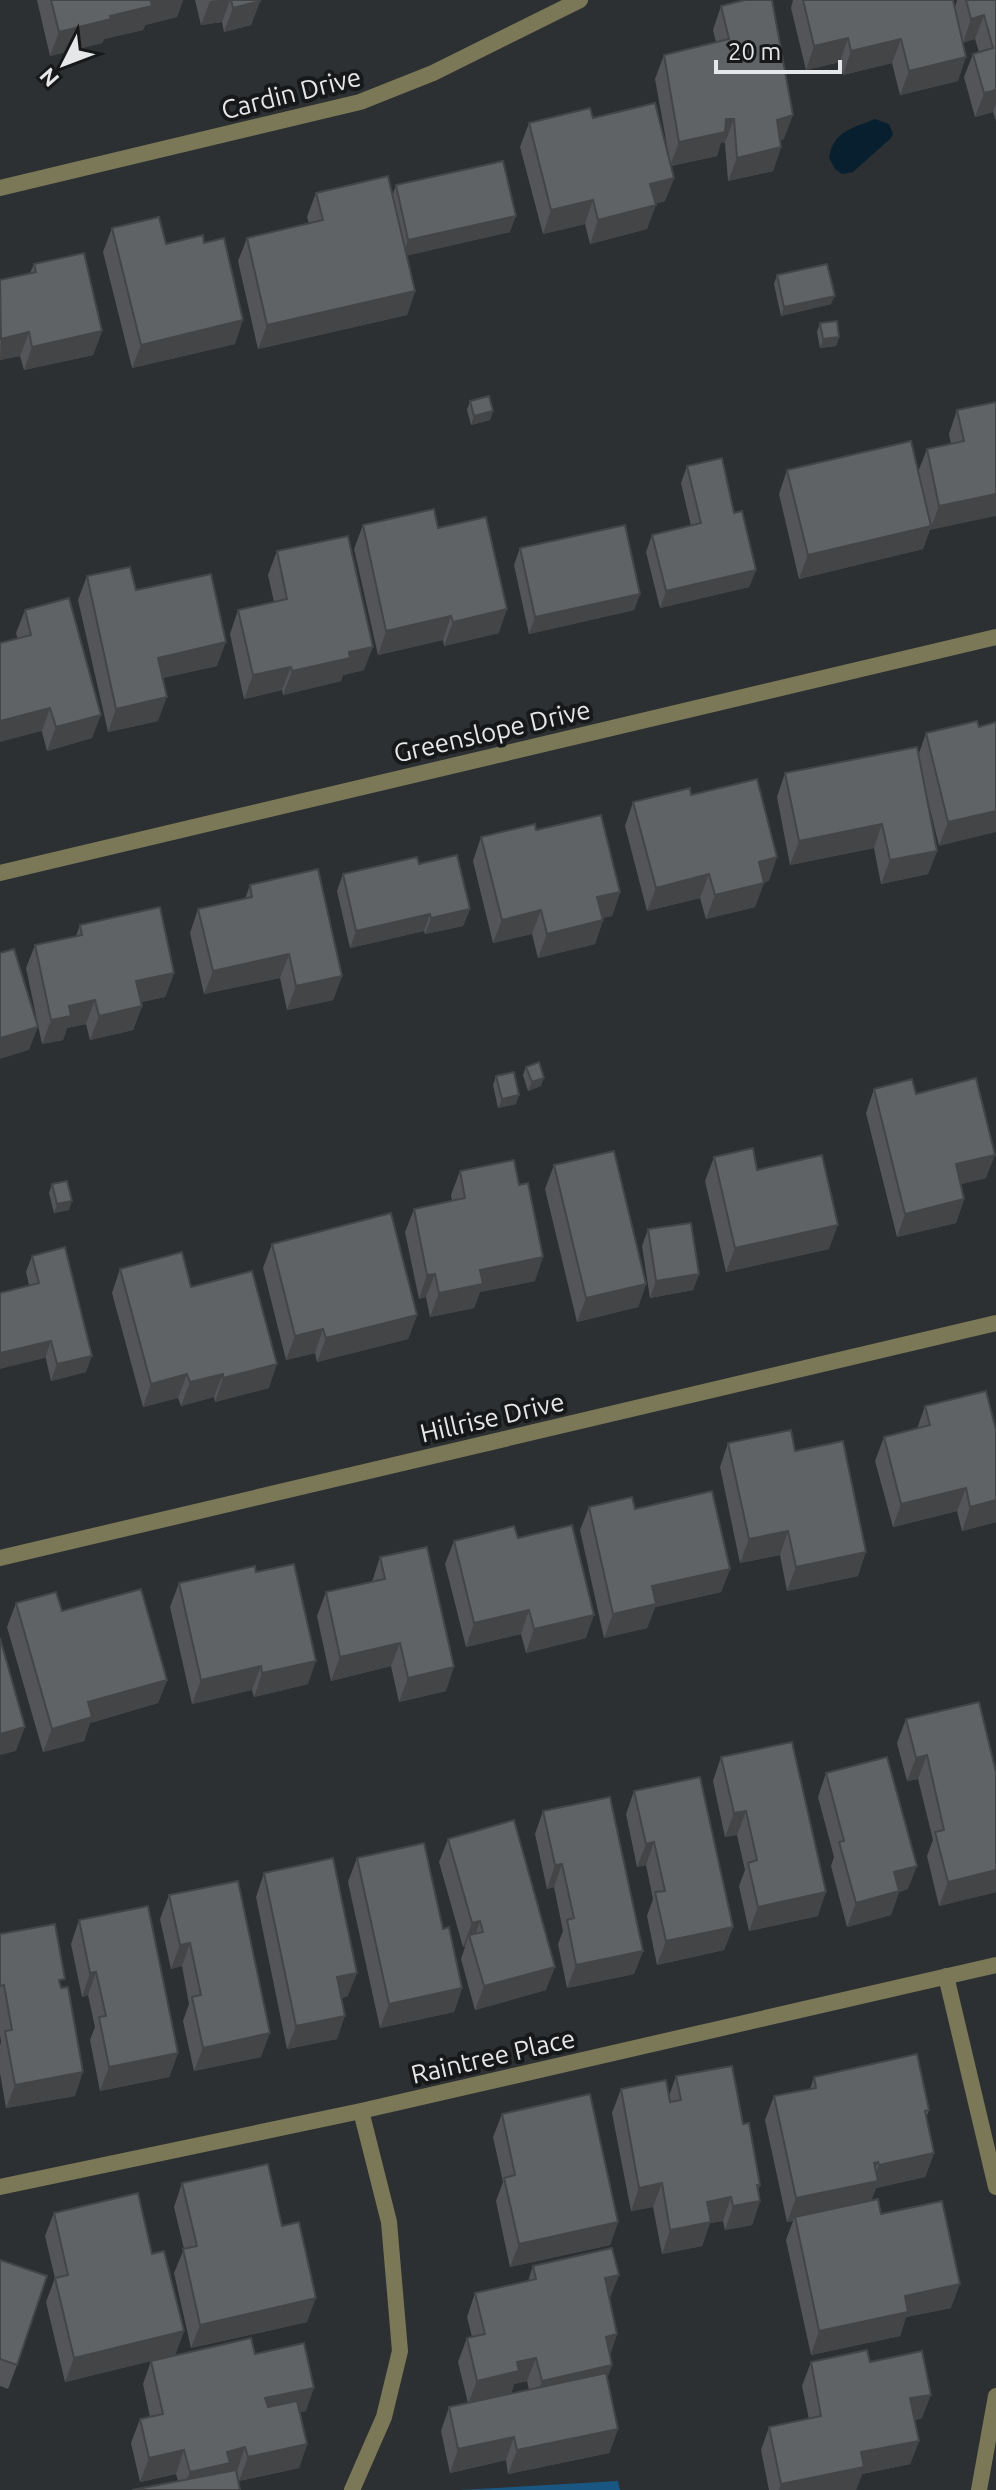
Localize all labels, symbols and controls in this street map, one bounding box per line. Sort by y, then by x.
north arrow [24,24,104,104]
scale bar [716,24,840,74]
text: 20 m [728,38,781,65]
street label: Cardin Drive [218,62,364,124]
text: N [34,63,64,92]
street label: Greenslope Drive [391,694,593,768]
street label: Hillrise Drive [417,1386,567,1448]
street label: Raintree Place [408,2023,578,2089]

